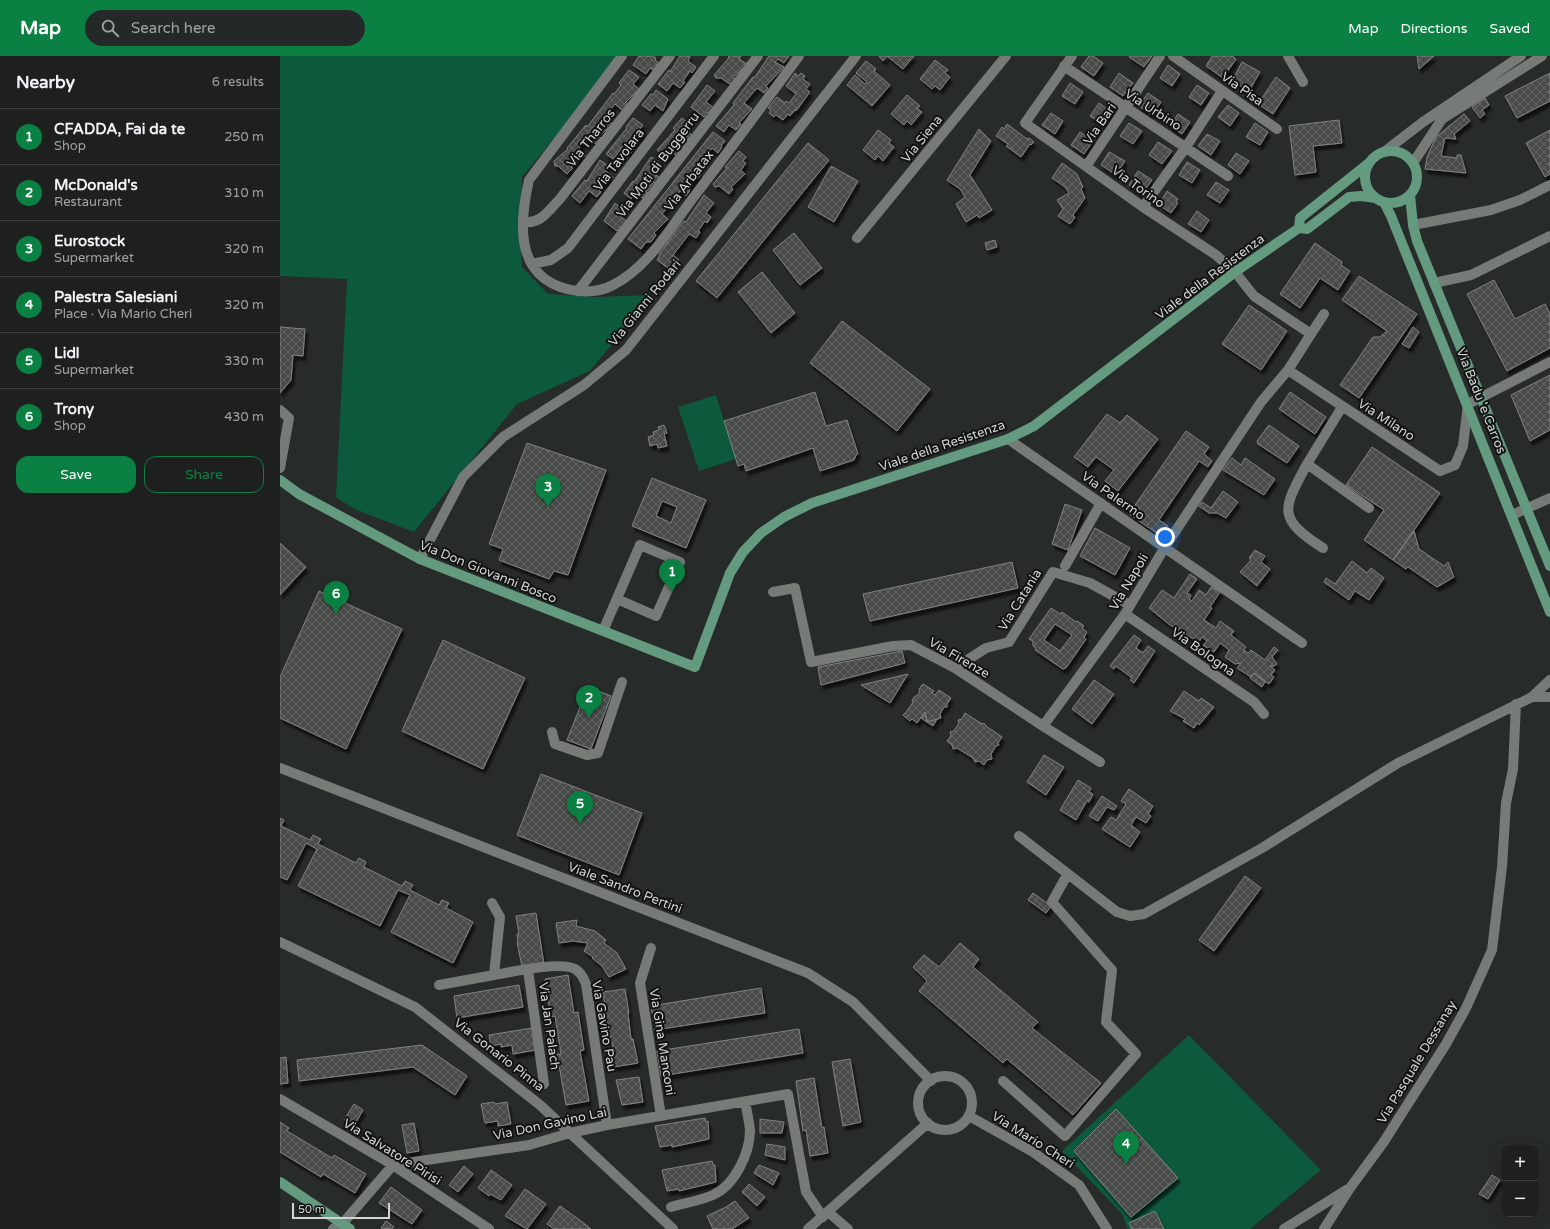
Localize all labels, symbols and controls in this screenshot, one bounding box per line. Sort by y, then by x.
search box [85,10,365,46]
text: Map [20,17,61,39]
icon: search [99,17,121,39]
text: Search here [131,19,215,37]
text: Map [1348,20,1379,37]
text: Directions [1401,20,1468,37]
text: Saved [1490,20,1530,37]
street label: Via Pisa [1218,69,1266,109]
text: Nearby [16,72,75,93]
text: 6 results [212,74,264,90]
street label: Via Urbino [1122,86,1185,134]
street label: Via Bari [1080,100,1120,148]
street label: Via Tharros [563,106,619,170]
street label: Via Moti di Buggerru [613,109,703,221]
street label: Via Siena [898,112,946,166]
text: CFADDA, Fai da te [54,120,185,138]
street label: Via Tavolara [590,125,648,195]
text: 1 [25,129,33,145]
text: 250 m [224,129,264,145]
text: Shop [54,138,86,154]
street label: Via Arbatax [661,147,717,215]
street label: Via Torino [1108,162,1168,212]
text: McDonald's [54,176,138,194]
text: 2 [25,185,33,201]
text: 310 m [224,185,264,201]
text: Restaurant [54,194,122,210]
street label: Viale della Resistenza [1152,231,1268,323]
text: Eurostock [54,232,125,250]
text: 3 [25,241,33,257]
text: 320 m [224,241,264,257]
text: Supermarket [54,250,134,266]
street label: Via Gianni Rodari [605,257,685,349]
text: Palestra Salesiani [54,288,177,306]
text: 4 [25,297,33,313]
text: 320 m [224,297,264,313]
text: Place · Via Mario Cheri [54,306,192,322]
text: Lidl [54,344,80,362]
street label: Via Badu 'e Carros [1453,346,1509,456]
text: 5 [25,353,33,369]
text: 330 m [224,353,264,369]
text: Supermarket [54,362,134,378]
street label: Via Milano [1354,396,1418,444]
text: Trony [54,400,94,418]
text: 6 [25,409,33,425]
text: 430 m [224,409,264,425]
street label: Viale della Resistenza [877,417,1007,475]
text: Shop [54,418,86,434]
button: Save [16,456,136,493]
button: Share [144,456,264,493]
street label: Via Palermo [1078,468,1148,524]
pin: 3 [535,474,561,507]
your location [1155,527,1175,547]
street label: Via Don Giovanni Bosco [417,537,559,607]
street label: Via Napoli [1106,551,1152,613]
pin: 1 [659,559,685,592]
street label: Via Catania [995,566,1045,634]
pin: 6 [323,581,349,614]
street label: Via Bologna [1168,624,1238,680]
street label: Via Firenze [926,634,992,682]
pin: 2 [576,685,602,718]
pin: 5 [567,791,593,824]
street label: Viale Sandro Pertini [566,859,684,917]
street label: Via Gavino Pau [588,979,620,1073]
street label: Via Jan Palach [535,981,563,1071]
street label: Via Gina Manconi [646,987,678,1097]
street label: Via Pasquale Dessanay [1374,997,1460,1127]
street label: Via Gonario Pinna [451,1015,547,1095]
street label: Via Don Gavino Lai [492,1104,608,1144]
street label: Via Mario Cheri [989,1108,1077,1172]
street label: Via Salvatore Pirisi [340,1115,444,1189]
pin: 4 [1113,1131,1139,1164]
map controls [1502,1145,1538,1217]
button: + [1502,1145,1538,1181]
button: − [1502,1181,1538,1217]
scale bar [292,1201,390,1220]
text: 50 m [298,1203,325,1216]

